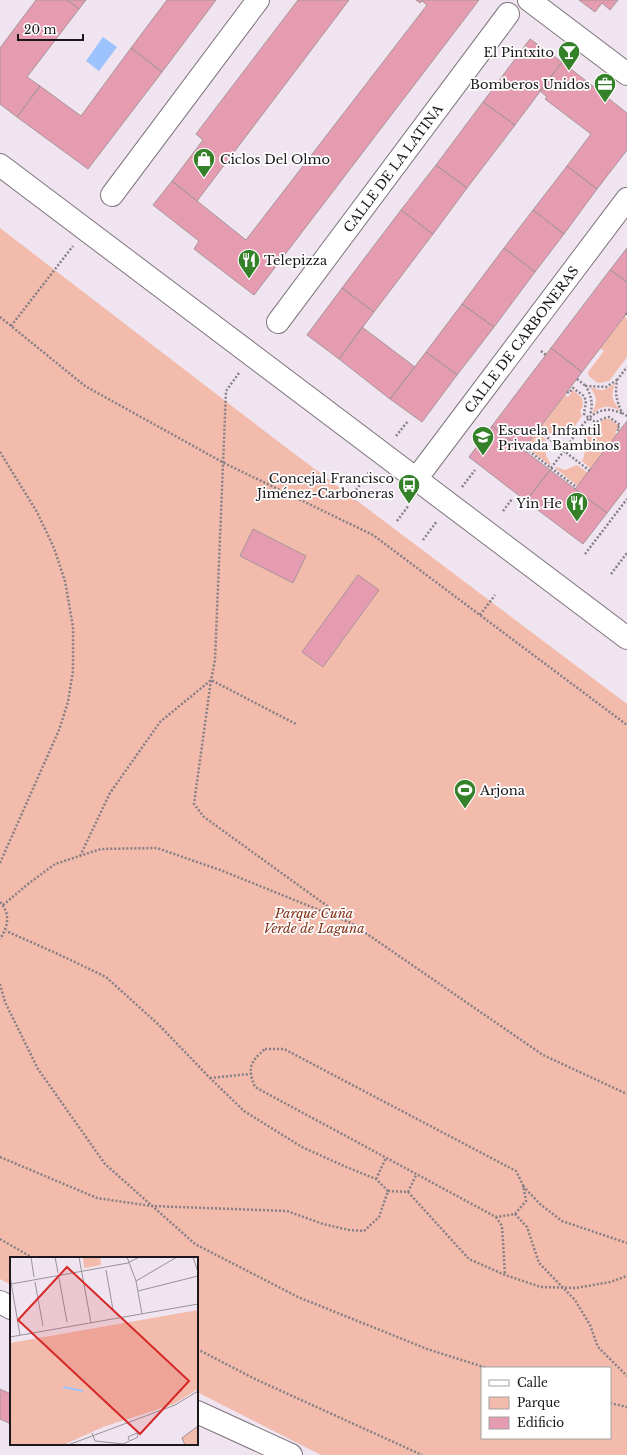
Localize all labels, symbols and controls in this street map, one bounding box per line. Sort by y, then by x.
scale bar [18,16,83,42]
text: 20 m [24,22,56,37]
bar icon: El Pintxito [556,39,582,72]
place label: El Pintxito [484,44,554,61]
office icon: Bomberos Unidos [592,71,618,104]
place label: Bomberos Unidos [470,76,590,93]
street label: CALLE DE LA LATINA [339,100,447,236]
shop icon: Ciclos Del Olmo [191,146,217,179]
place label: Ciclos Del Olmo [220,151,330,168]
restaurant icon: Telepizza [236,247,262,280]
place label: Telepizza [264,252,328,269]
street label: CALLE DE CARBONERAS [460,262,582,416]
place label: Escuela Infantil Privada Bambinos [498,422,620,454]
school or university icon: Escuela Infantil Privada Bambinos [470,424,496,457]
place label: Concejal Francisco Jiménez-Carboneras [255,470,394,502]
bus stop icon: Concejal Francisco Jiménez-Carboneras [396,472,422,505]
restaurant icon: Yin He [564,490,590,523]
place label: Yin He [515,495,562,512]
sports icon: Arjona [452,777,478,810]
place label: Arjona [479,782,526,799]
park label: Parque Cuña Verde de Laguna [263,905,365,937]
inset map [10,1257,198,1445]
legend [481,1367,611,1439]
text: Calle [517,1375,548,1390]
text: Parque [517,1395,560,1410]
text: Edificio [517,1415,564,1430]

